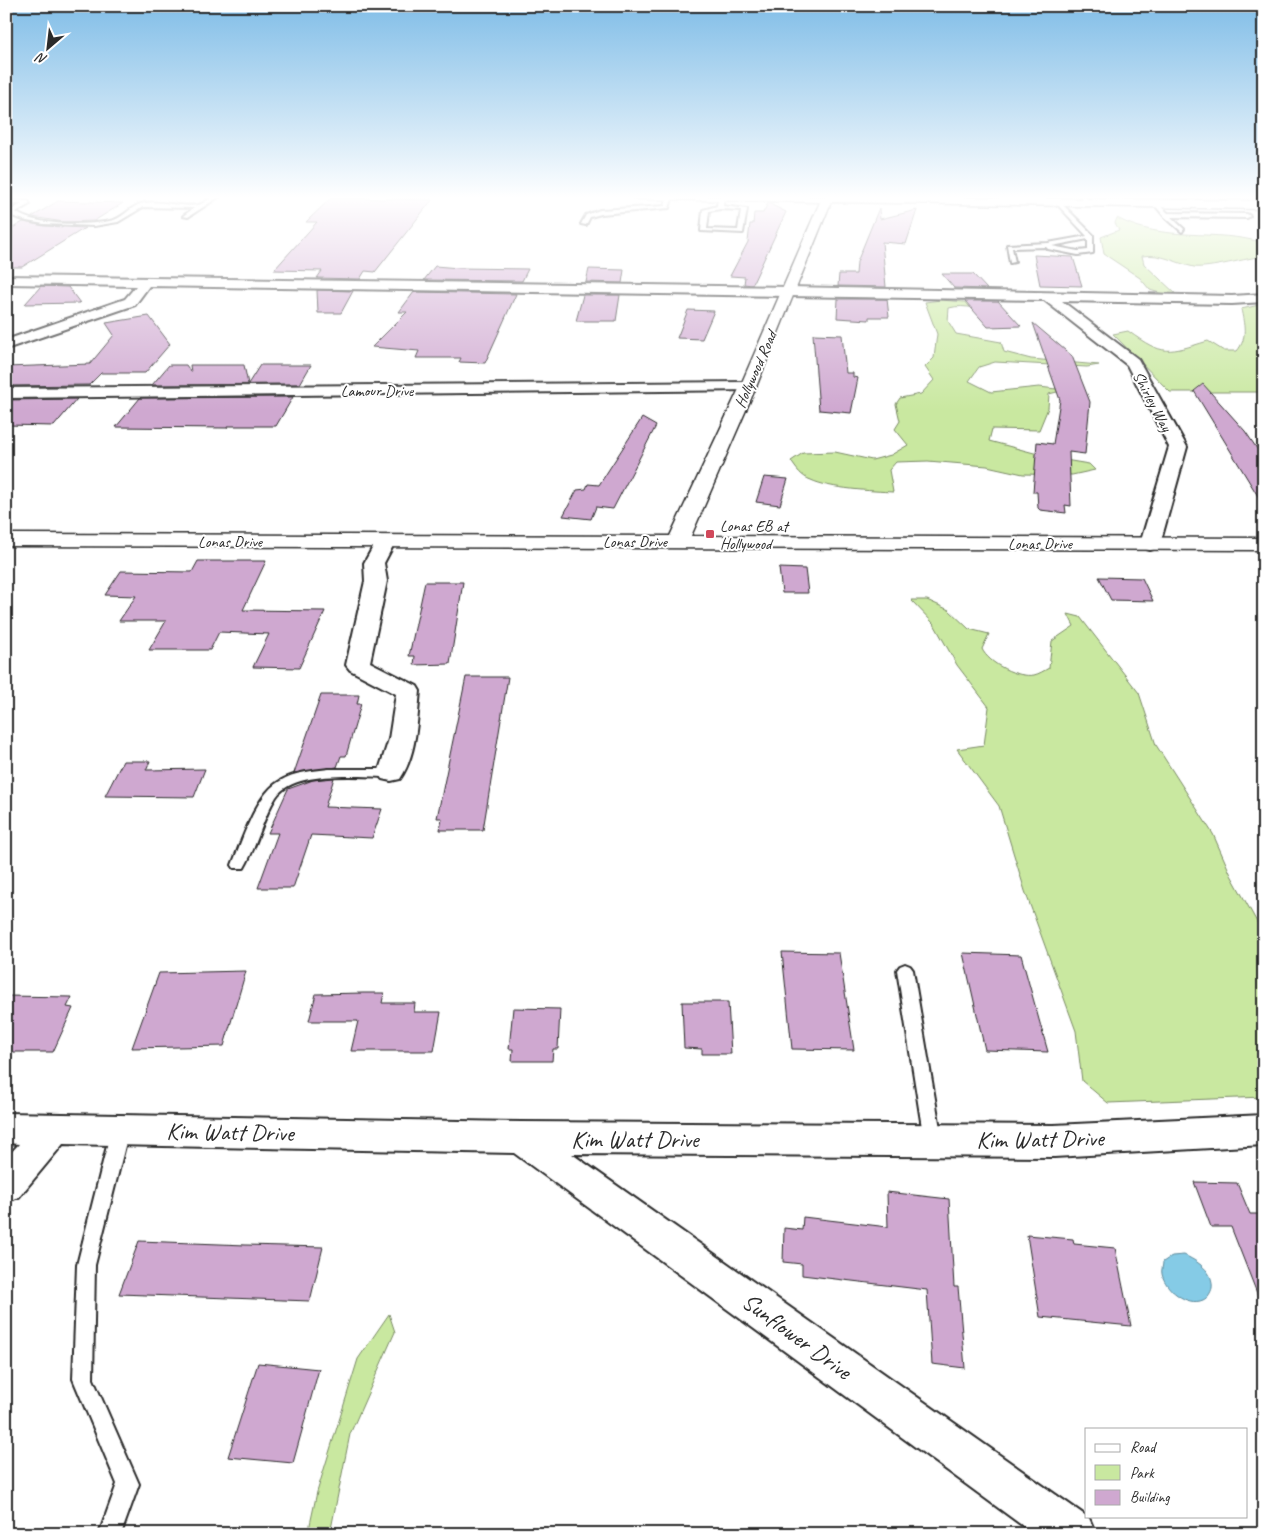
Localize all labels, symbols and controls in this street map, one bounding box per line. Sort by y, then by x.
north arrow [22,22,72,72]
text: N [32,48,50,69]
street label: Hollywood Road [730,325,783,411]
street label: Shirley Way [1128,368,1177,436]
street label: Lamour Drive [341,381,415,401]
place label: Lonas EB at Hollywood [720,516,791,554]
marker: Lonas EB at Hollywood [704,528,716,540]
street label: Lonas Drive [198,532,264,552]
street label: Lonas Drive [603,532,669,552]
street label: Lonas Drive [1008,534,1074,554]
street label: Kim Watt Drive [166,1116,296,1148]
street label: Kim Watt Drive [976,1123,1106,1155]
street label: Kim Watt Drive [571,1124,701,1154]
street label: Sunflower Drive [736,1286,859,1387]
legend [1085,1428,1248,1518]
text: Road [1130,1438,1157,1457]
text: Park [1130,1464,1155,1483]
text: Building [1130,1488,1170,1507]

